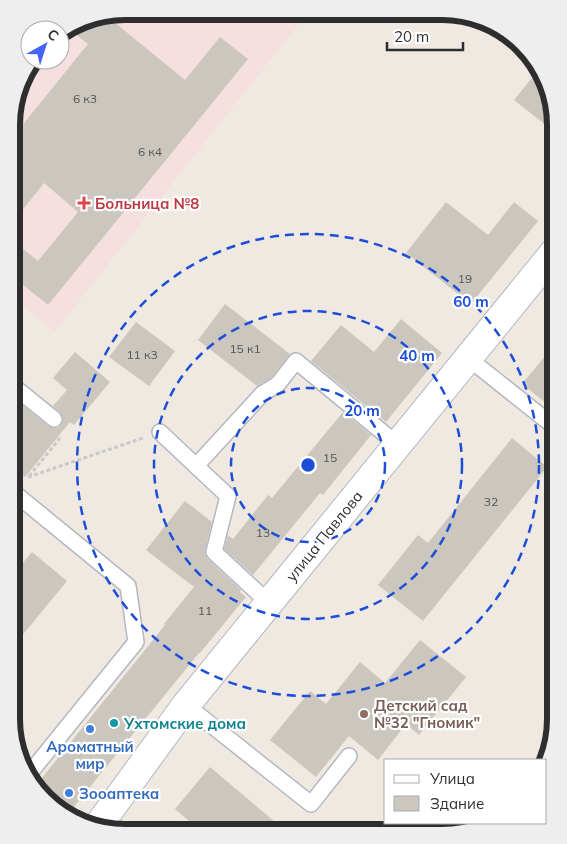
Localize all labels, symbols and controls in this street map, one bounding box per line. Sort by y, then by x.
north arrow [20,20,70,70]
scale bar [387,20,463,52]
text: С [44,25,63,45]
text: 20 m [394,27,429,46]
house number: 6 к3 [73,91,97,106]
house number: 6 к4 [138,144,162,159]
place label: Больница №8 [95,194,199,213]
marker: Больница №8 [77,196,91,210]
house number: 19 [458,271,472,286]
text: 60 m [453,292,489,311]
house number: 15 к1 [229,341,261,356]
text: 40 m [399,346,435,365]
house number: 11 к3 [126,347,158,362]
text: 20 m [344,401,380,420]
house number: 15 [323,450,337,465]
centre of rings [299,456,317,474]
street label: улица Павлова [281,487,367,585]
house number: 32 [484,494,498,509]
house number: 13 [256,525,270,540]
house number: 11 [198,603,212,618]
place label: Детский сад №32 "Гномик" [374,696,480,732]
marker: Детский сад №32 "Гномик" [358,708,370,720]
place label: Ухтомские дома [123,714,246,733]
marker: Ухтомские дома [108,717,120,729]
marker: Ароматный мир [84,723,96,735]
place label: Ароматный мир [46,737,134,773]
legend [384,759,547,824]
text: Улица [429,769,475,788]
place label: Зооаптека [79,784,159,803]
marker: Зооаптека [63,787,75,799]
text: Здание [430,794,484,813]

